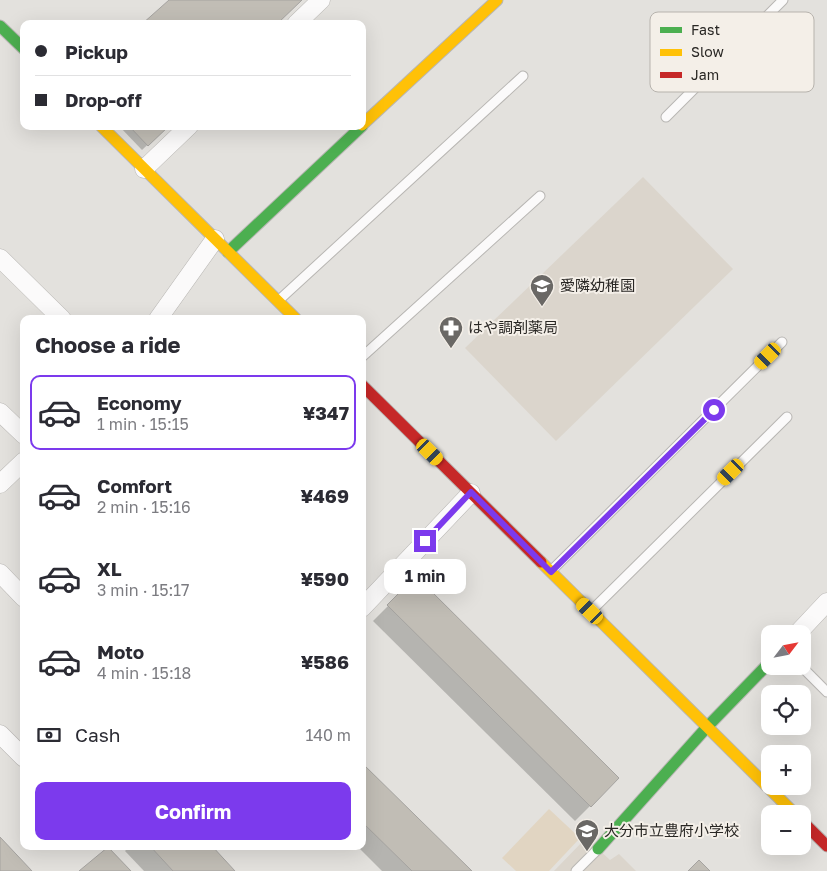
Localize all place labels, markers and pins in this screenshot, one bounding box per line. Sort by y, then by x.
school or university icon: 愛隣幼稚園 [529,273,555,307]
place label: 愛隣幼稚園 [560,276,635,294]
pharmacy icon: はや調剤薬局 [438,315,464,349]
place label: はや調剤薬局 [468,318,558,336]
school or university icon: 大分市立豊府小学校 [574,818,600,852]
place label: 大分市立豊府小学校 [604,821,739,839]

